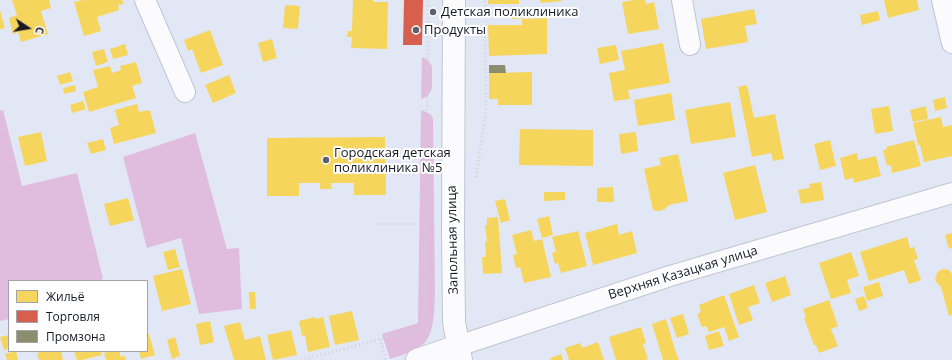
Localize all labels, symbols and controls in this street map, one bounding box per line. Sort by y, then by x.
place label: Детская поликлиника [441,4,578,20]
marker: Детская поликлиника [428,7,438,17]
north arrow [8,8,48,48]
place label: Продукты [424,22,486,38]
marker: Продукты [411,25,421,35]
text: С [32,26,48,36]
place label: Городская детская поликлиника №5 [334,145,451,176]
marker: Городская детская поликлиника №5 [321,155,331,165]
street label: Запольная улица [444,185,462,295]
street label: Верхняя Казацкая улица [606,243,760,303]
legend [8,280,148,352]
text: Жильё [46,288,84,305]
text: Торговля [46,308,100,325]
text: Промзона [46,328,105,345]

